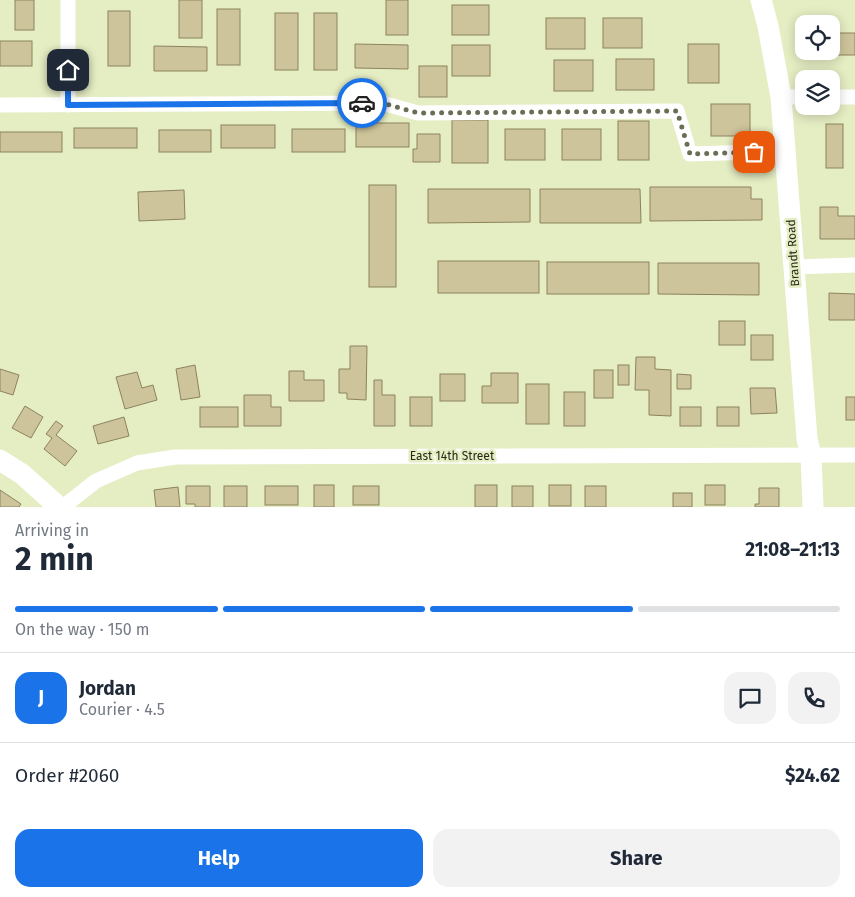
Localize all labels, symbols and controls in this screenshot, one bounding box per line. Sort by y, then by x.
map controls [795,15,840,115]
button: locate [795,15,840,60]
pin [47,49,89,91]
icon: home [54,56,82,84]
button: layers [795,70,840,115]
courier [337,78,387,128]
icon: car [348,89,376,117]
pin [733,131,775,173]
icon: bag [740,138,768,166]
street label: Brandt Road [784,219,802,287]
street label: East 14th Street [410,449,495,463]
text: Arriving in [15,521,89,540]
text: 21:08–21:13 [745,538,840,561]
text: 2 min [15,540,94,578]
text: On the way · 150 m [15,620,150,639]
button: chat [724,672,776,724]
button: phone [788,672,840,724]
text: Jordan [79,677,136,700]
text: J [38,686,44,709]
text: Courier · 4.5 [79,700,165,719]
text: Order #2060 [15,764,119,787]
text: $24.62 [785,764,840,787]
button: Help [15,829,423,887]
button: Share [433,829,840,887]

